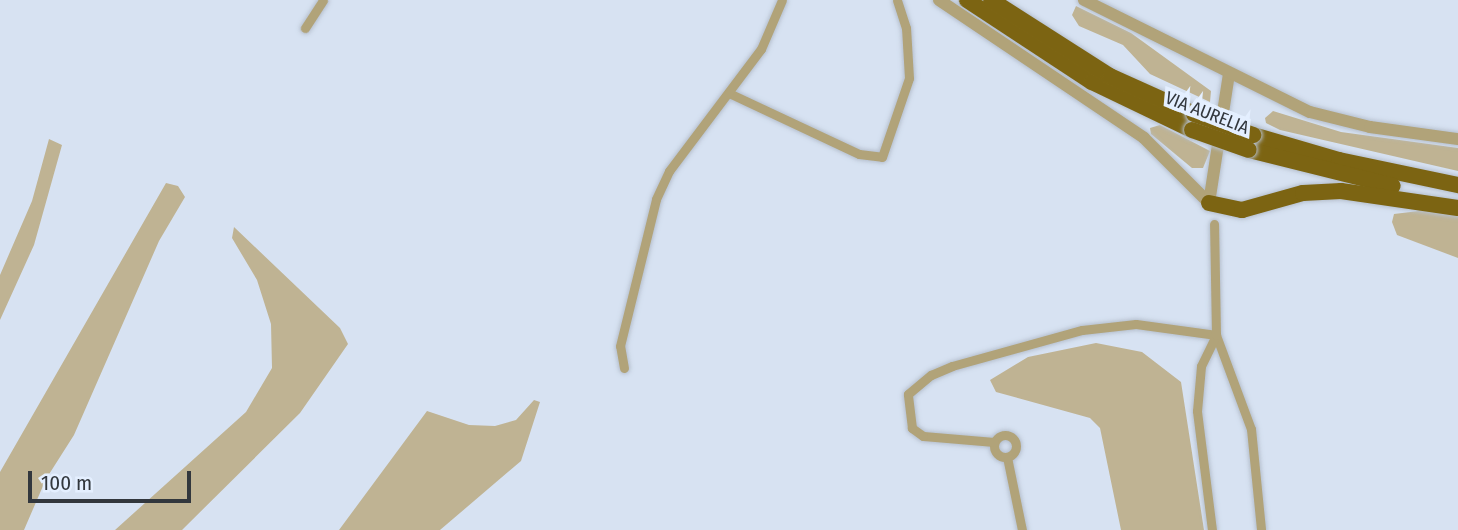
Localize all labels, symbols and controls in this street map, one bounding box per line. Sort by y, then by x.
street label: VIA AURELIA [1162,87,1252,139]
scale bar [32,456,194,500]
text: 100 m [41,470,92,496]

